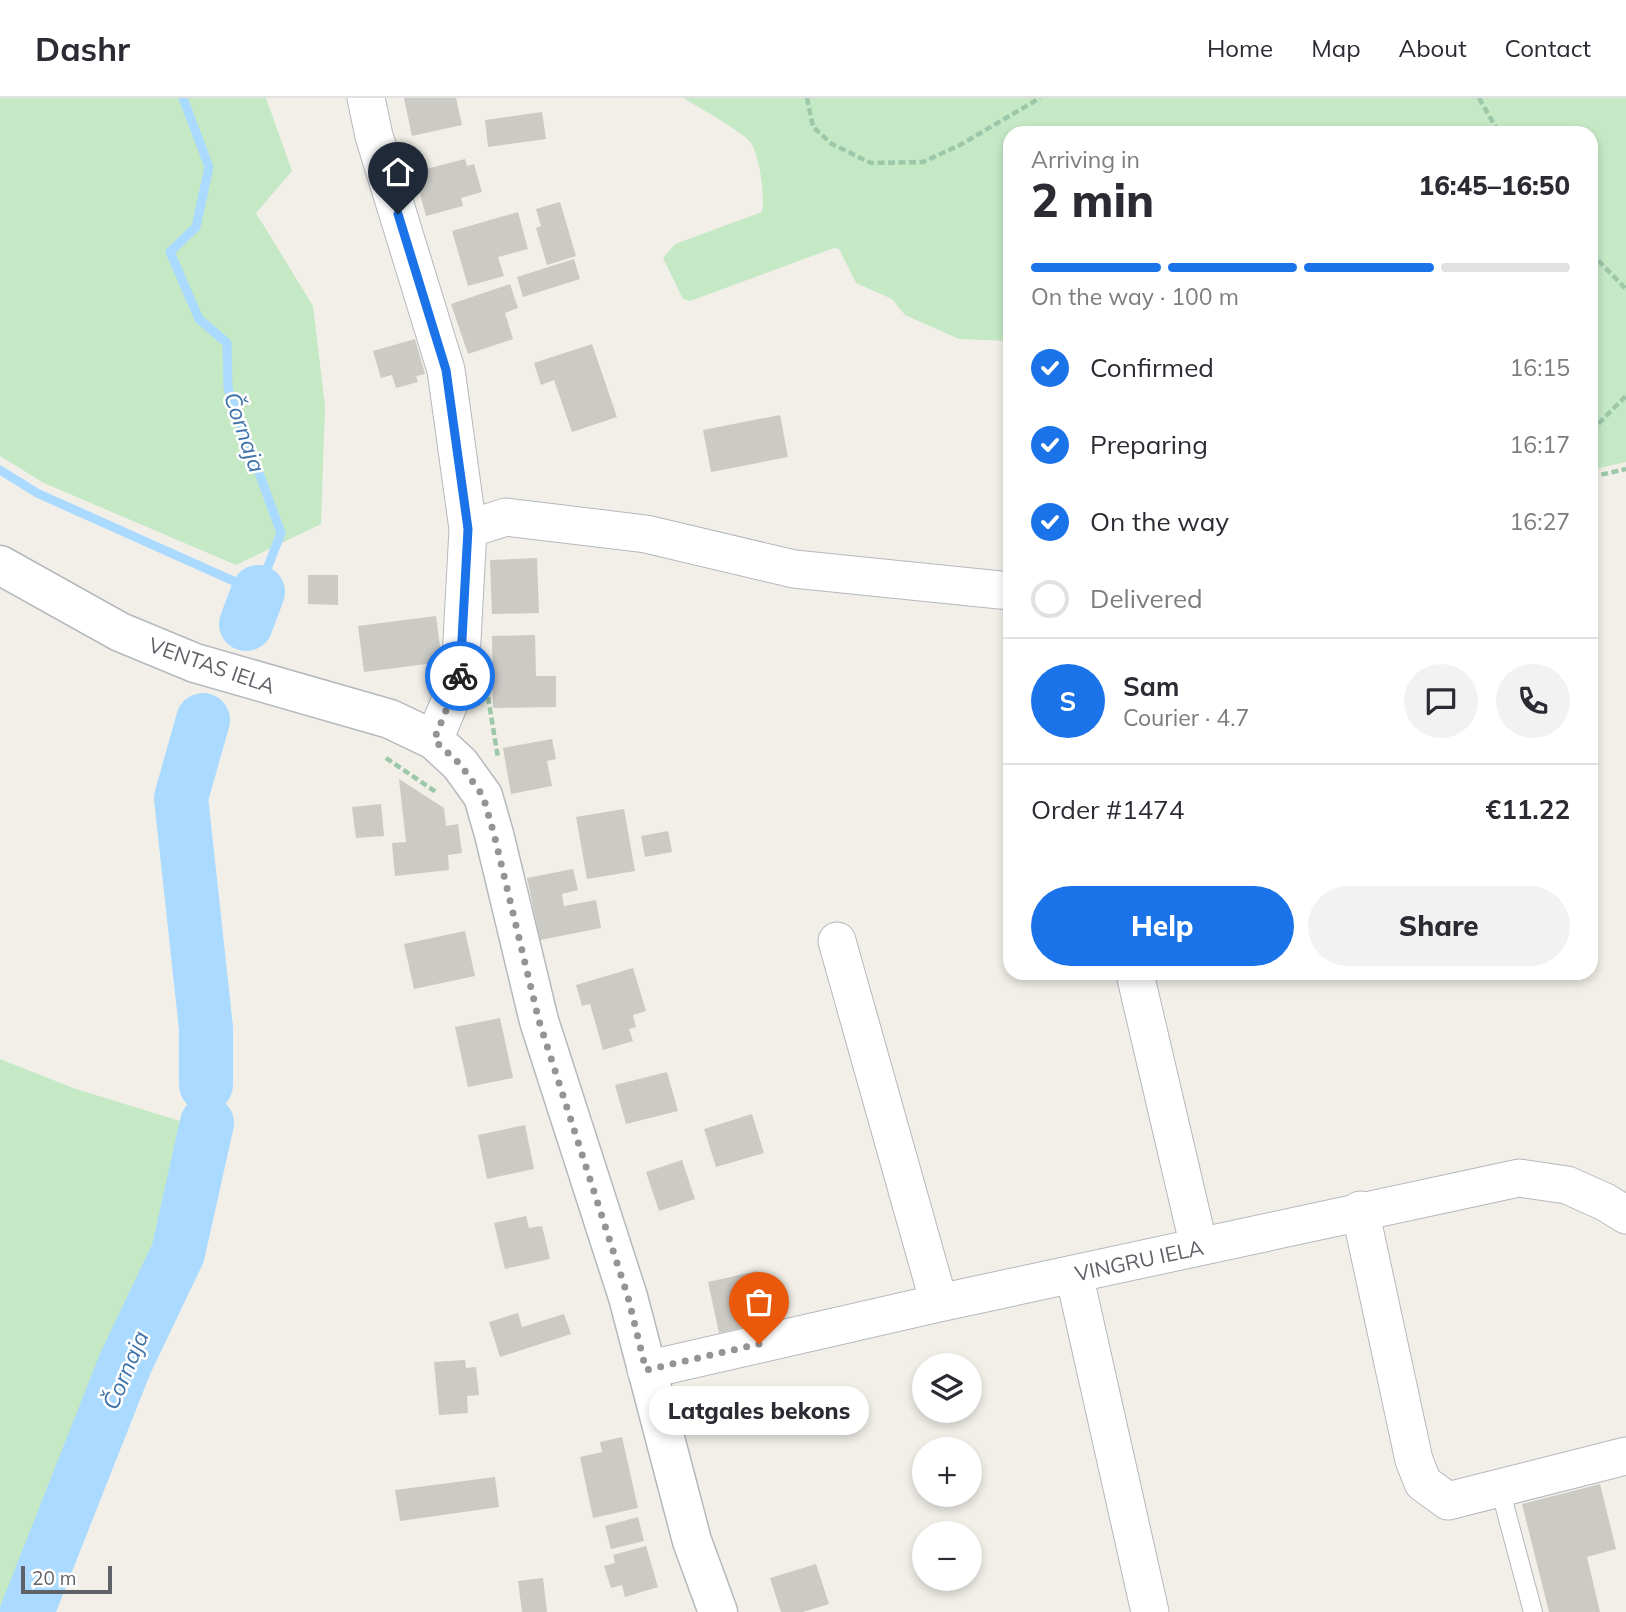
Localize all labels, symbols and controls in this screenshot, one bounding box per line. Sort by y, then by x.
text: Dashr [35,28,130,69]
text: Home [1207,33,1273,63]
text: Map [1311,33,1361,63]
text: About [1399,33,1467,63]
text: Contact [1505,33,1591,63]
pin [368,142,428,214]
text: Arriving in [1031,145,1140,174]
icon: home [379,153,417,191]
text: 16:45–16:50 [1419,169,1570,202]
text: 2 min [1031,171,1154,229]
text: On the way · 100 m [1031,282,1239,311]
icon: check [1031,349,1069,387]
text: Confirmed [1090,351,1214,384]
text: 16:15 [1510,353,1570,382]
water label: Čornaja [218,388,272,476]
icon: check [1031,426,1069,464]
text: Preparing [1090,428,1208,461]
text: 16:17 [1510,430,1570,459]
icon: check [1031,503,1069,541]
text: On the way [1090,505,1229,538]
text: 16:27 [1510,507,1570,536]
text: Delivered [1090,582,1203,615]
street label: VENTAS IELA [145,631,279,699]
courier [425,641,495,711]
icon: bike [441,657,479,695]
button: chat [1404,664,1478,738]
button: phone [1496,664,1570,738]
text: Sam [1123,670,1179,703]
text: S [1060,685,1076,718]
text: Courier · 4.7 [1123,703,1249,732]
text: Order #1474 [1031,793,1184,826]
text: €11.22 [1486,793,1570,826]
button: Help [1031,886,1294,966]
button: Share [1308,886,1570,966]
street label: VINGRU IELA [1072,1234,1206,1286]
pin [729,1272,789,1344]
icon: bag [740,1283,778,1321]
water label: Čornaja [95,1326,155,1414]
map controls [912,1353,982,1591]
button: layers [912,1353,982,1423]
callout: Latgales bekons [649,1386,869,1435]
text: Latgales bekons [668,1396,850,1425]
button: + [912,1437,982,1507]
button: − [912,1521,982,1591]
scale bar [21,1563,112,1595]
text: 20 m [32,1566,76,1590]

